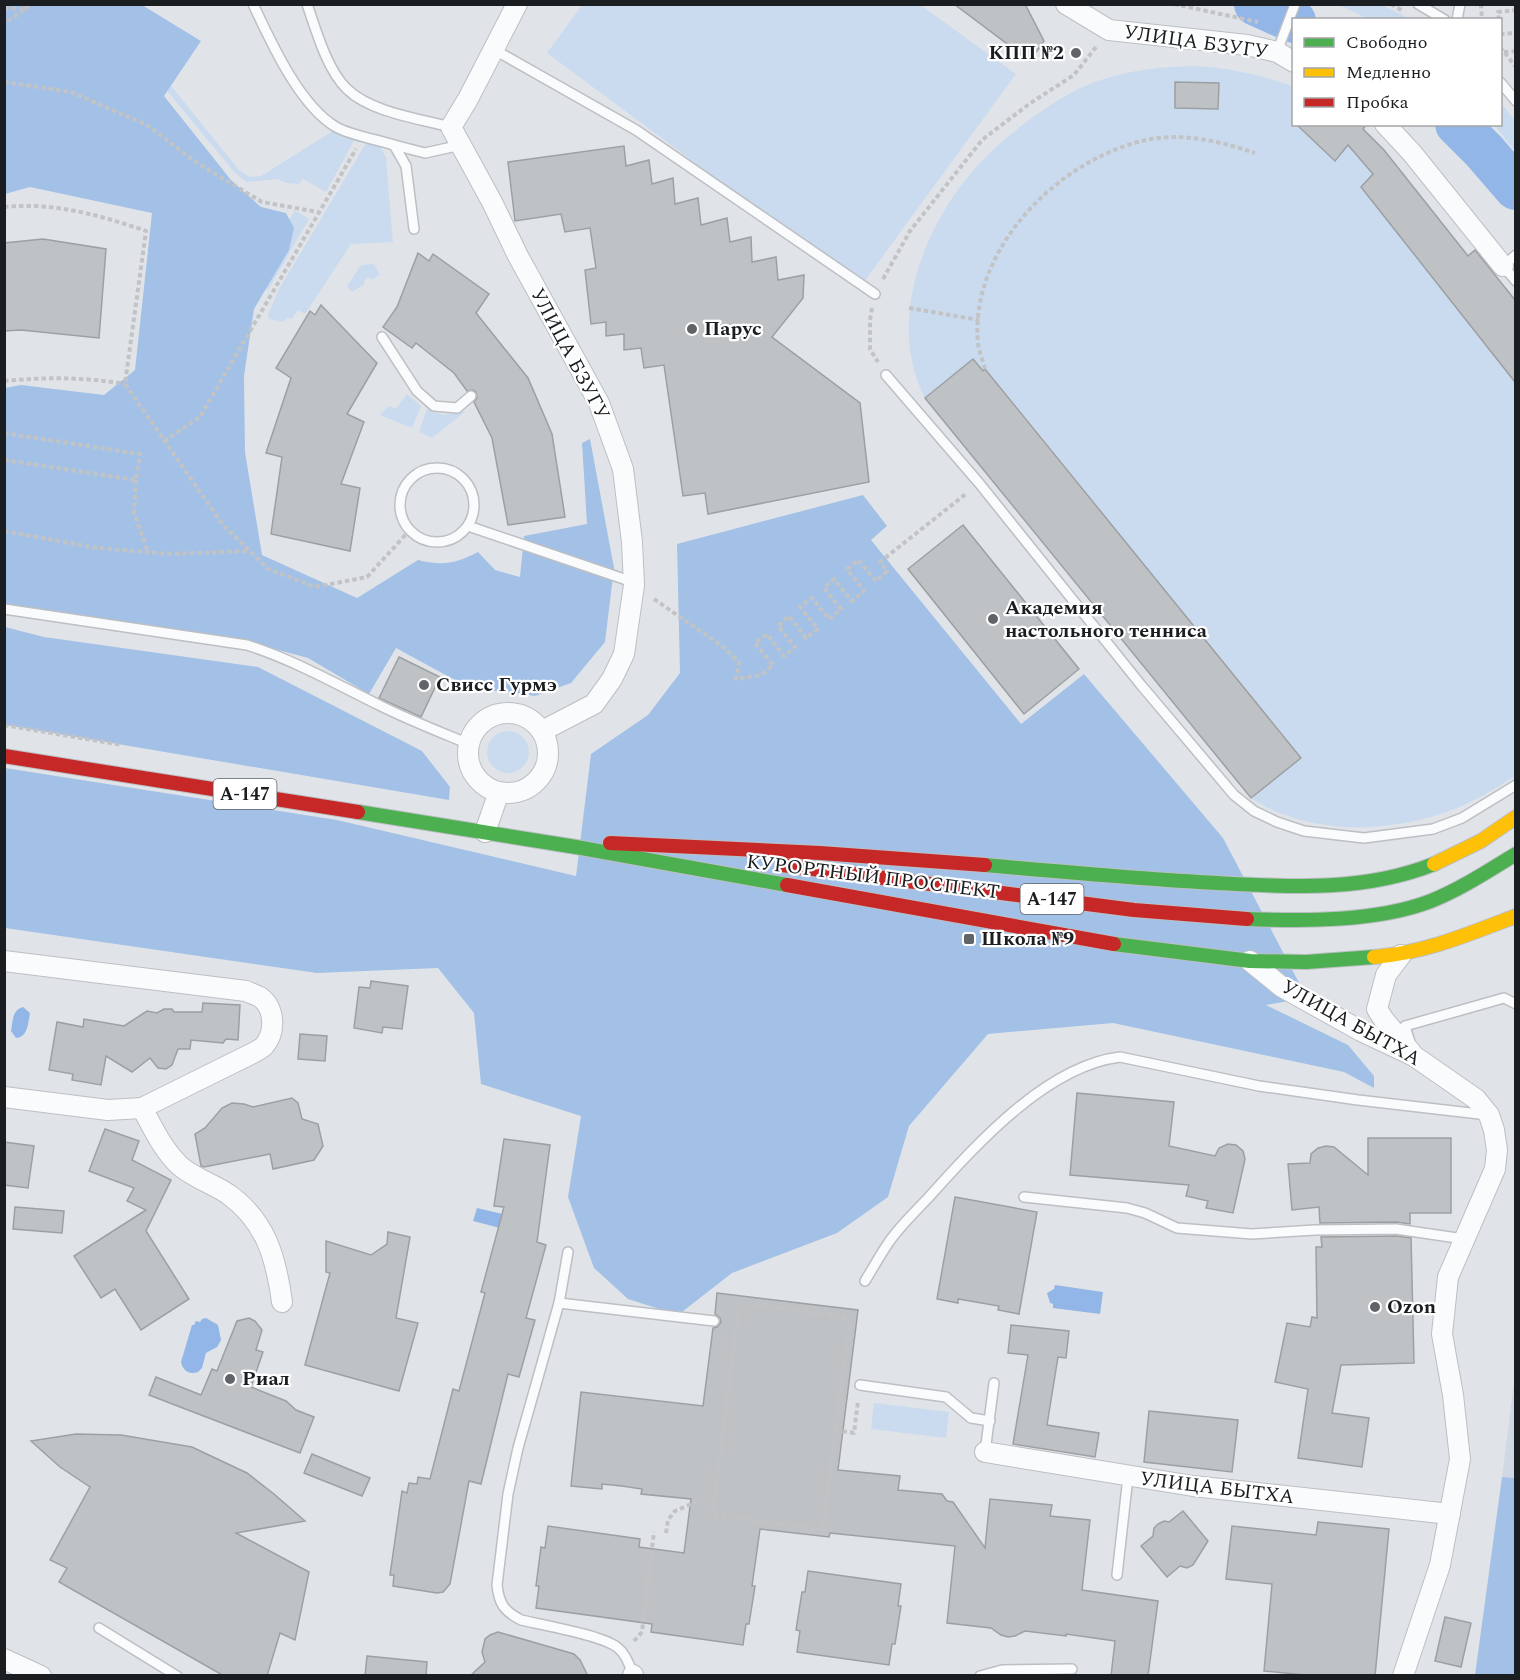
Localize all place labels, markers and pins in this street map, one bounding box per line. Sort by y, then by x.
place label: КПП №2 [989,38,1064,68]
marker: КПП №2 [1069,46,1083,60]
place label: Парус [704,314,762,344]
marker: Парус [685,322,699,336]
place label: Академия настольного тенниса [1005,593,1208,646]
marker: Академия настольного тенниса [986,612,1000,626]
place label: Свисс Гурмэ [436,670,557,700]
marker: Свисс Гурмэ [417,678,431,692]
place label: Школа №9 [981,924,1074,954]
marker: Школа №9 [962,932,976,946]
place label: Ozon [1387,1292,1436,1322]
marker: Ozon [1368,1300,1382,1314]
place label: Риал [242,1364,290,1394]
marker: Риал [223,1372,237,1386]

